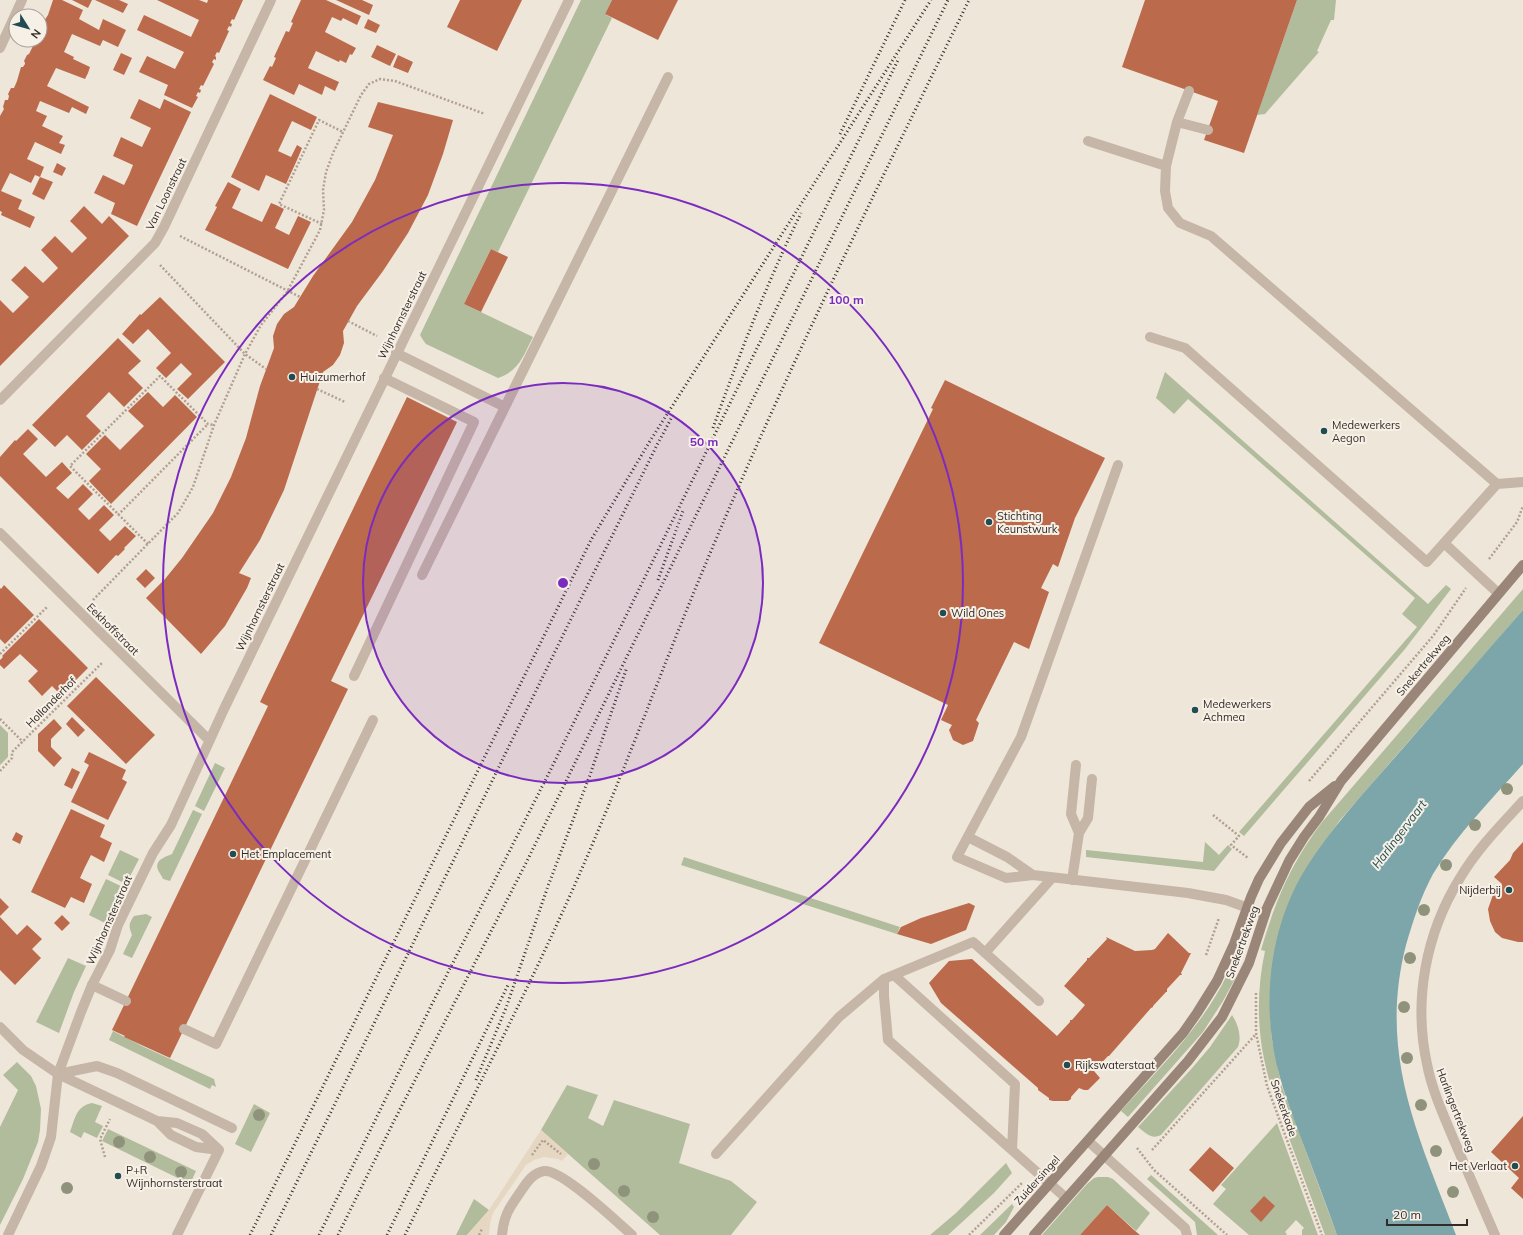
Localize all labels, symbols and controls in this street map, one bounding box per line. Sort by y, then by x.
north arrow [8,8,48,48]
text: N [28,26,44,42]
street label: Van Loonstraat [143,156,189,232]
street label: Wijnhornsterstraat [375,268,429,361]
text: 100 m [828,292,864,307]
place label: Huizumerhof [300,370,366,384]
marker: Huizumerhof [287,372,297,382]
place label: Medewerkers Aegon [1332,418,1400,445]
marker: Medewerkers Aegon [1319,426,1329,436]
text: 50 m [690,434,718,449]
place label: Stichting Keunstwurk [997,509,1058,536]
marker: Stichting Keunstwurk [984,517,994,527]
street label: Wijnhornsterstraat [233,560,287,653]
centre of rings [556,576,570,590]
street label: Eekhoffstraat [84,600,142,658]
place label: Wild Ones [951,606,1004,620]
marker: Wild Ones [938,608,948,618]
street label: Snekertrekweg [1393,631,1453,699]
street label: Hollanderhof [23,674,79,730]
place label: Medewerkers Achmea [1203,697,1271,724]
marker: Medewerkers Achmea [1190,705,1200,715]
water label: Harlingervaart [1368,796,1430,871]
place label: Het Emplacement [241,847,331,861]
marker: Het Emplacement [228,849,238,859]
street label: Wijnhornsterstraat [83,873,135,967]
place label: Nijderbij [1459,883,1501,897]
marker: Nijderbij [1504,885,1514,895]
street label: Snekertrekweg [1222,904,1262,980]
place label: Rijkswaterstaat [1075,1058,1155,1072]
marker: Rijkswaterstaat [1062,1060,1072,1070]
street label: Harlingertrekweg [1434,1066,1478,1154]
street label: Snekerkade [1268,1078,1300,1138]
street label: Zuidersingel [1011,1152,1063,1208]
place label: Het Verlaat [1449,1159,1507,1173]
marker: Het Verlaat [1510,1161,1520,1171]
place label: P+R Wijnhornsterstraat [126,1163,223,1190]
marker: P+R Wijnhornsterstraat [113,1171,123,1181]
scale bar [1387,1201,1467,1227]
text: 20 m [1393,1207,1421,1222]

